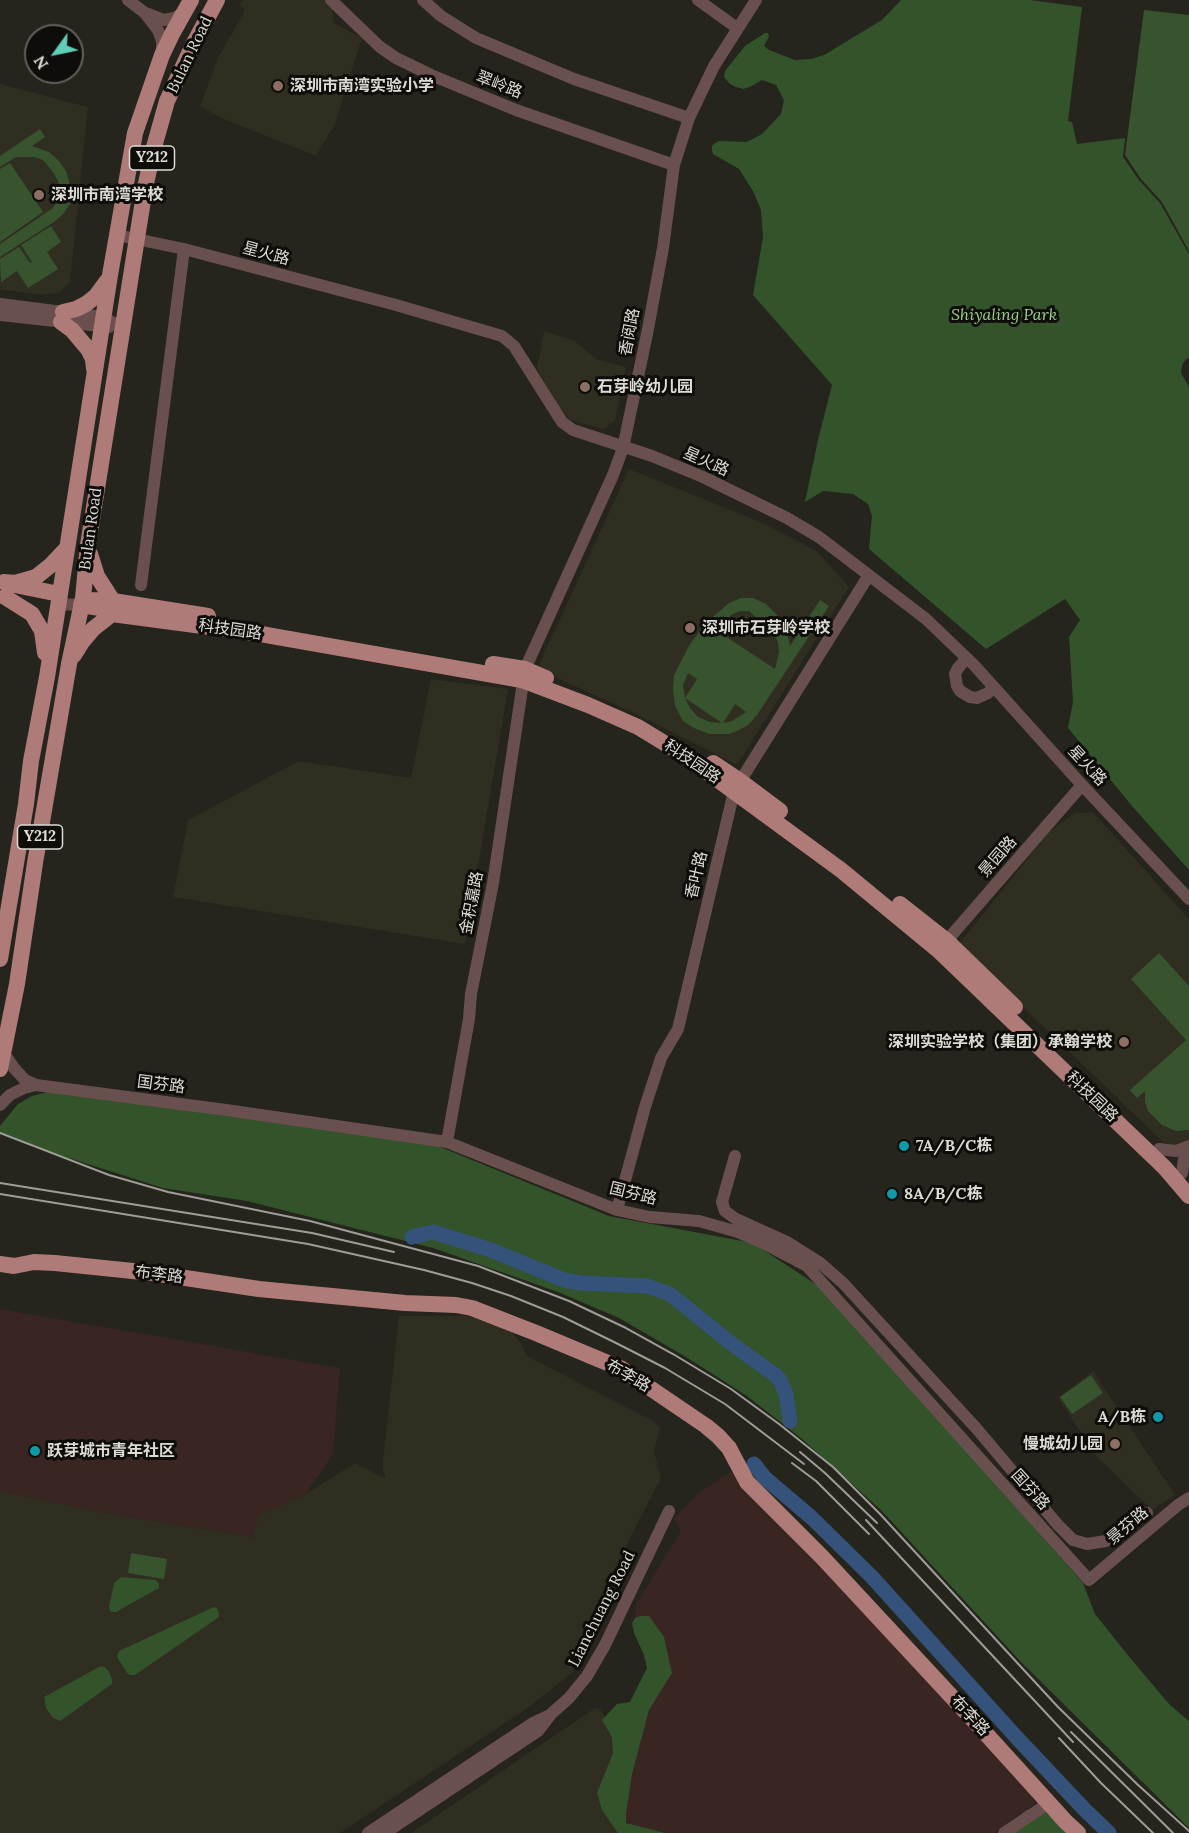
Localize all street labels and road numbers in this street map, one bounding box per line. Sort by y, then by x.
street label: Bulan Road [163,13,217,97]
street label: 翠岭路 [473,67,525,103]
road number: Y212 [130,146,174,170]
street label: 星火路 [240,239,292,269]
street label: 香阅路 [616,307,644,357]
street label: 星火路 [680,443,732,481]
street label: Bulan Road [76,487,106,571]
street label: 科技园路 [197,616,263,644]
street label: 科技园路 [660,736,724,788]
street label: 星火路 [1064,742,1110,790]
road number: Y212 [18,825,63,849]
street label: 景园路 [975,833,1021,881]
street label: 香叶路 [682,849,712,901]
street label: 金积嘉路 [456,870,488,936]
street label: 科技园路 [1062,1068,1122,1126]
street label: 国芬路 [136,1073,186,1097]
street label: 国芬路 [607,1179,659,1209]
street label: 布李路 [134,1263,184,1287]
street label: 布李路 [602,1356,654,1396]
street label: 国芬路 [1007,1466,1053,1514]
street label: 景芬路 [1103,1503,1153,1549]
street label: Lianchuang Road [565,1548,639,1670]
street label: 布李路 [947,1692,993,1740]

